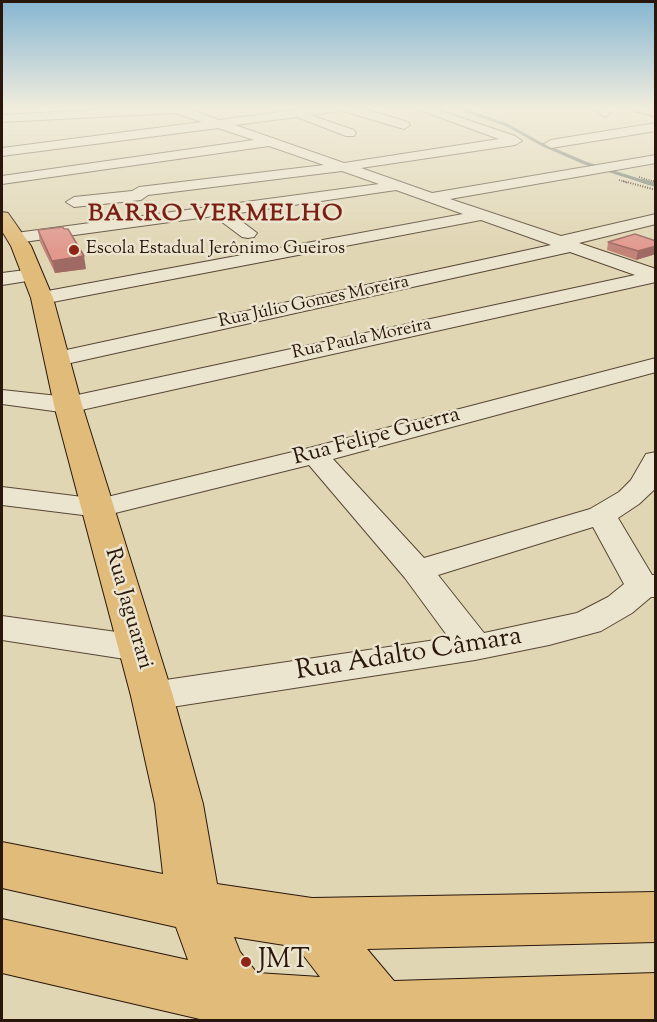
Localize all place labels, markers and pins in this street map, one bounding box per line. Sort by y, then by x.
place label: Escola Estadual Jerônimo Gueiros [86,239,345,261]
marker: Escola Estadual Jerônimo Gueiros [67,243,81,257]
place label: JMT [258,946,310,978]
marker: JMT [239,955,253,969]

